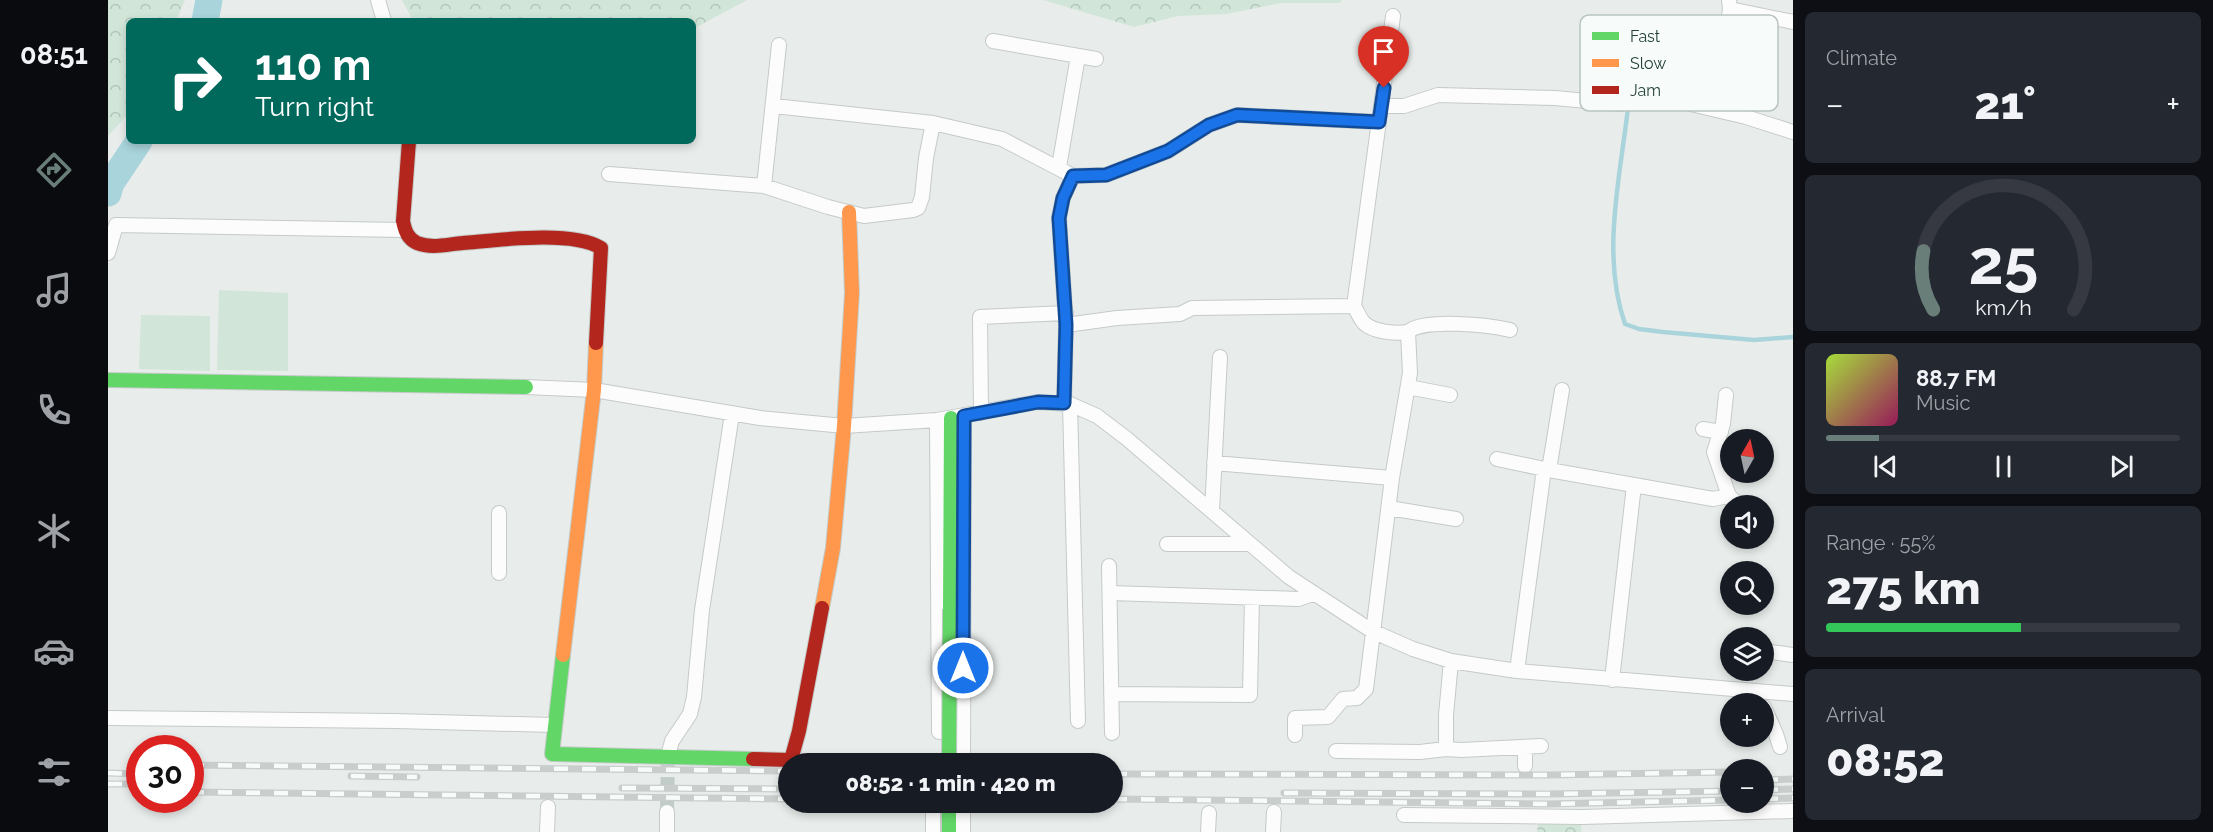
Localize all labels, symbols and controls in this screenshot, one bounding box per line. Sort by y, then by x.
legend [1580,15,1778,111]
pin [1358,26,1409,88]
text: Fast [1630,27,1661,46]
icon: arrive [1367,35,1400,68]
text: 08:51 [20,39,88,70]
text: 110 m [255,41,371,90]
icon: right [156,42,234,120]
text: Climate [1826,46,1897,70]
text: Slow [1630,54,1666,73]
text: 21° [1974,77,2036,130]
text: Jam [1630,81,1661,100]
text: − [1826,85,1844,124]
text: + [2166,85,2180,124]
text: Turn right [255,91,374,122]
icon: directions [33,149,75,191]
text: 25 [1968,225,2038,299]
icon: music [33,269,75,311]
text: km/h [1975,295,2031,320]
text: 88.7 FM [1916,365,1996,391]
icon: phone [33,389,75,431]
text: Music [1916,391,1970,415]
north arrow [1720,429,1774,483]
map controls [1720,429,1774,813]
icon: previous [1869,450,1902,483]
icon: pause [1987,450,2020,483]
icon: next [2105,450,2138,483]
button: sound [1720,495,1774,549]
icon: climate [33,510,75,552]
text: Range · 55% [1826,531,1936,555]
button: search [1720,561,1774,615]
text: 275 km [1826,562,1981,615]
button: layers [1720,627,1774,681]
icon: car [33,630,75,672]
position arrow [931,636,995,700]
button: + [1720,693,1774,747]
text: Arrival [1826,703,1885,727]
text: 08:52 [1826,734,1945,787]
speed limit sign: 30 [126,735,204,813]
icon: filters [33,751,75,793]
button: − [1720,759,1774,813]
text: 08:52 · 1 min · 420 m [845,770,1056,796]

